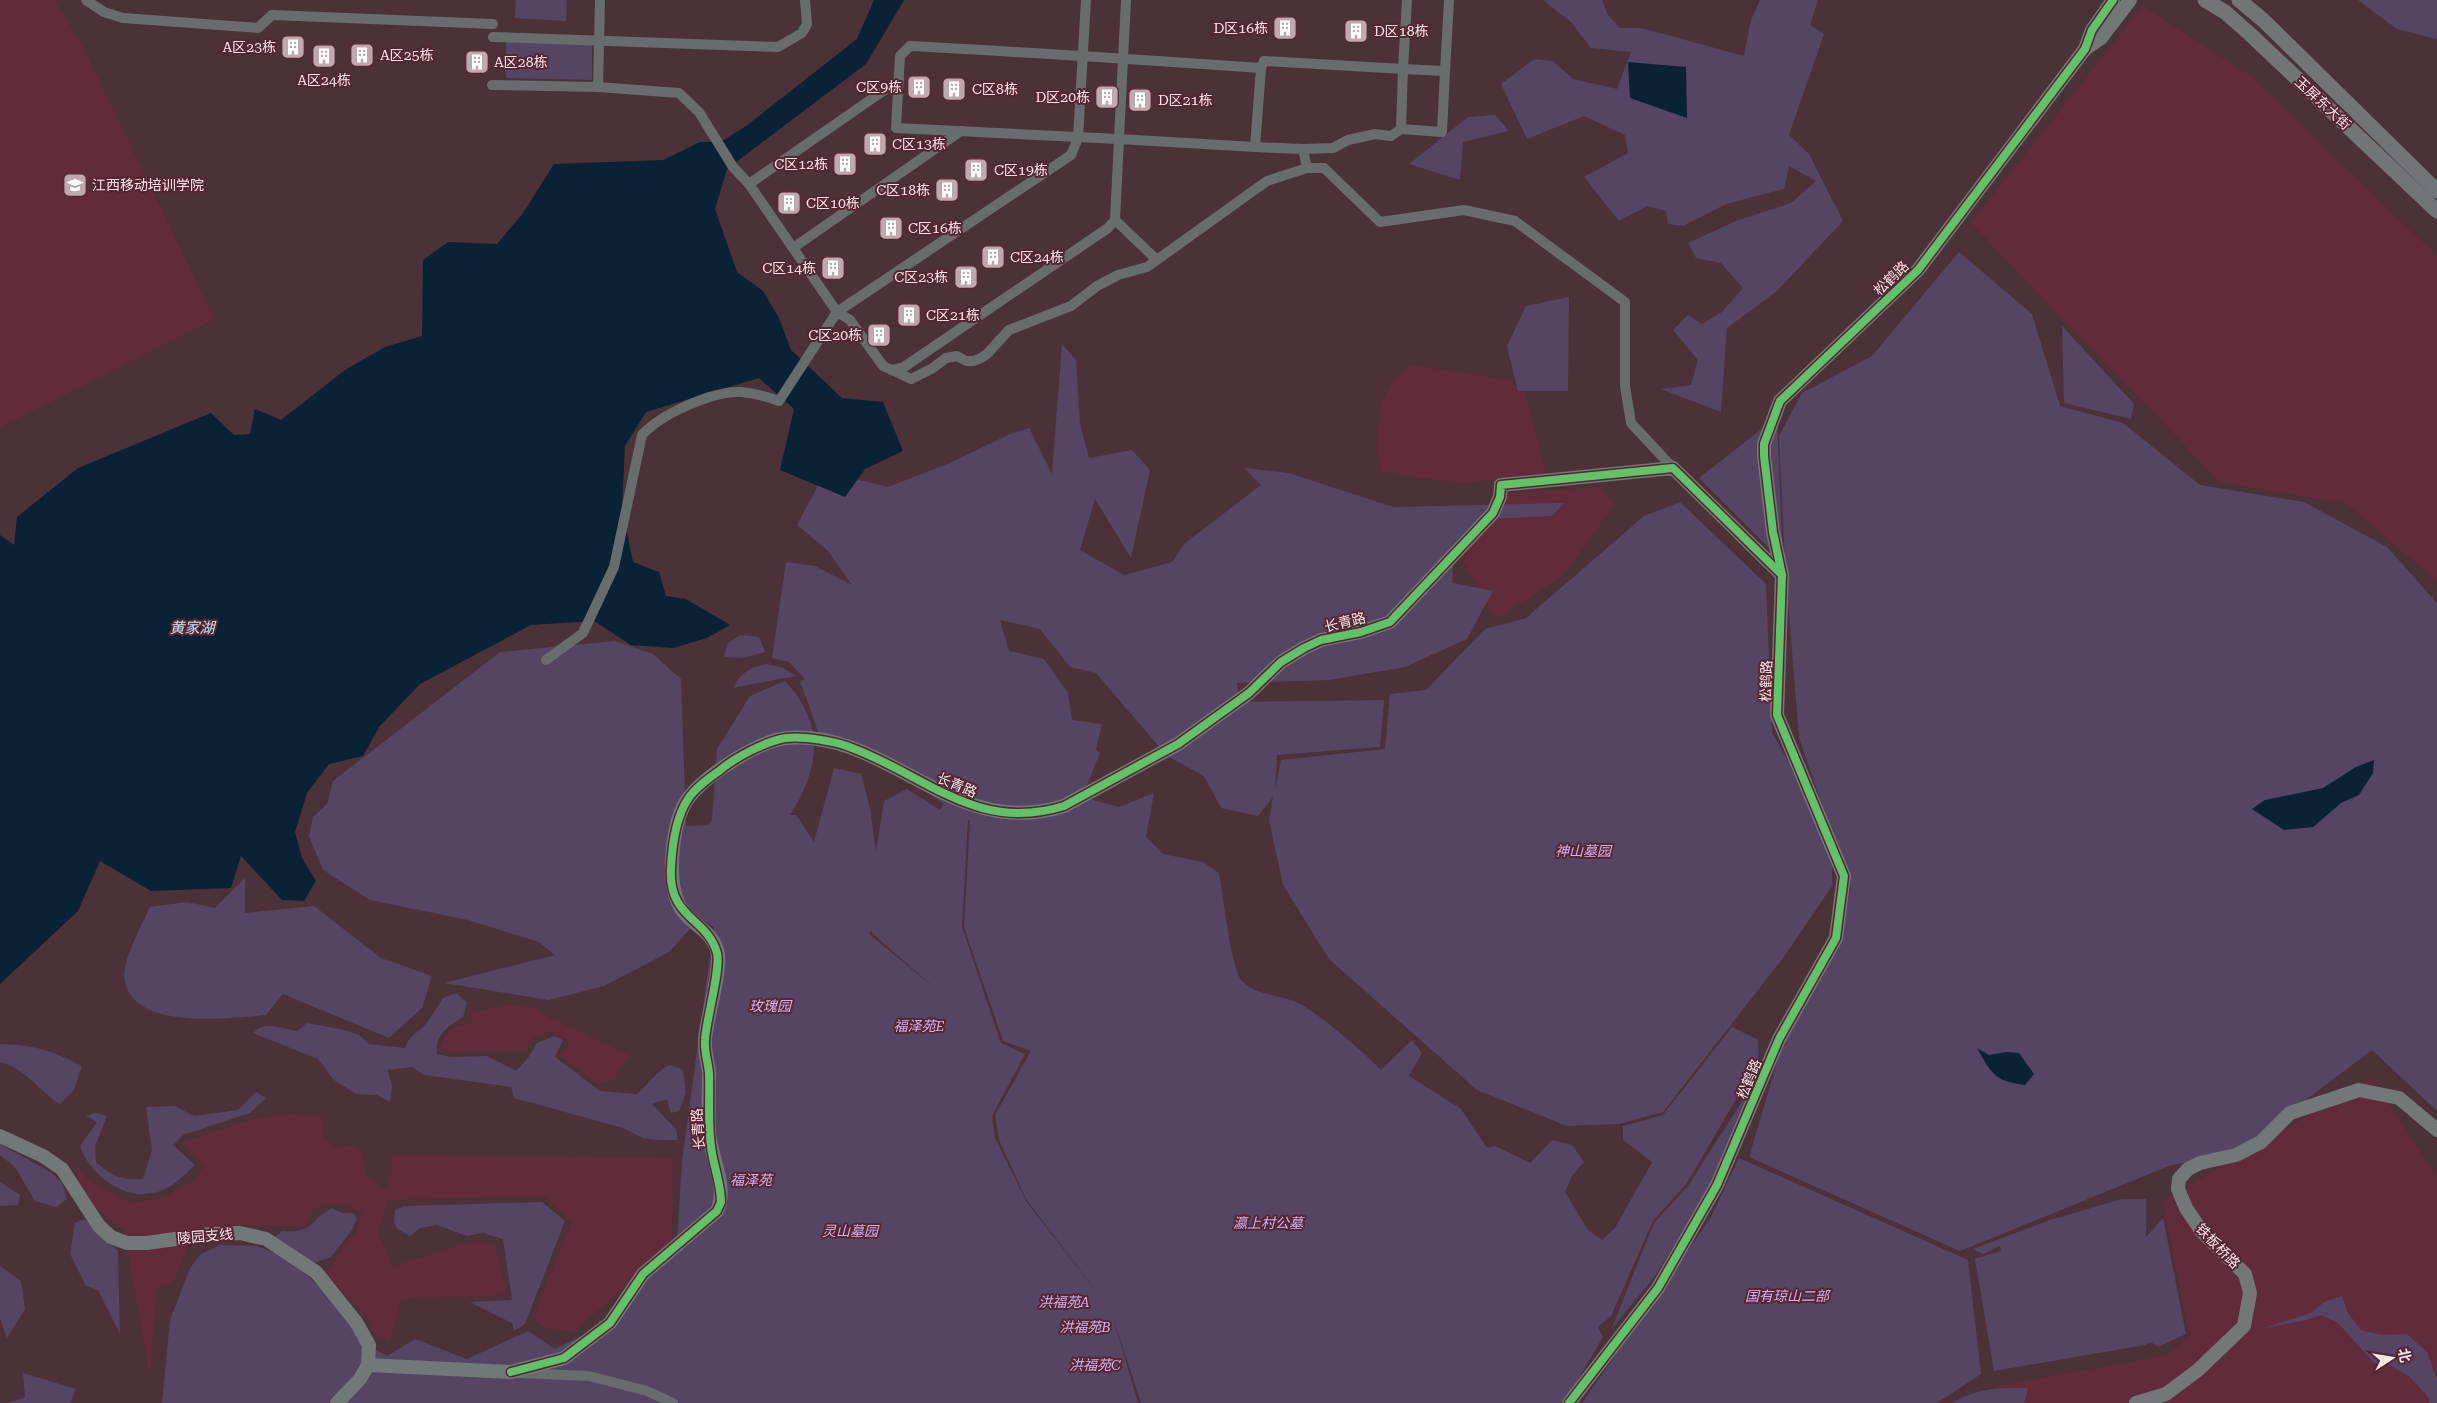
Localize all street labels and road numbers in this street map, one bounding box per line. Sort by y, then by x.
street label: 玉屏东大街 [2292,73,2354,133]
street label: 松鹤路 [1870,258,1912,298]
street label: 长青路 [1323,609,1367,635]
street label: 松鹤路 [1757,660,1775,702]
street label: 长青路 [935,769,979,801]
street label: 松鹤路 [1733,1057,1765,1101]
street label: 长青路 [689,1107,707,1151]
street label: 铁板桥路 [2193,1220,2243,1272]
street label: 陵园支线 [176,1226,234,1246]

